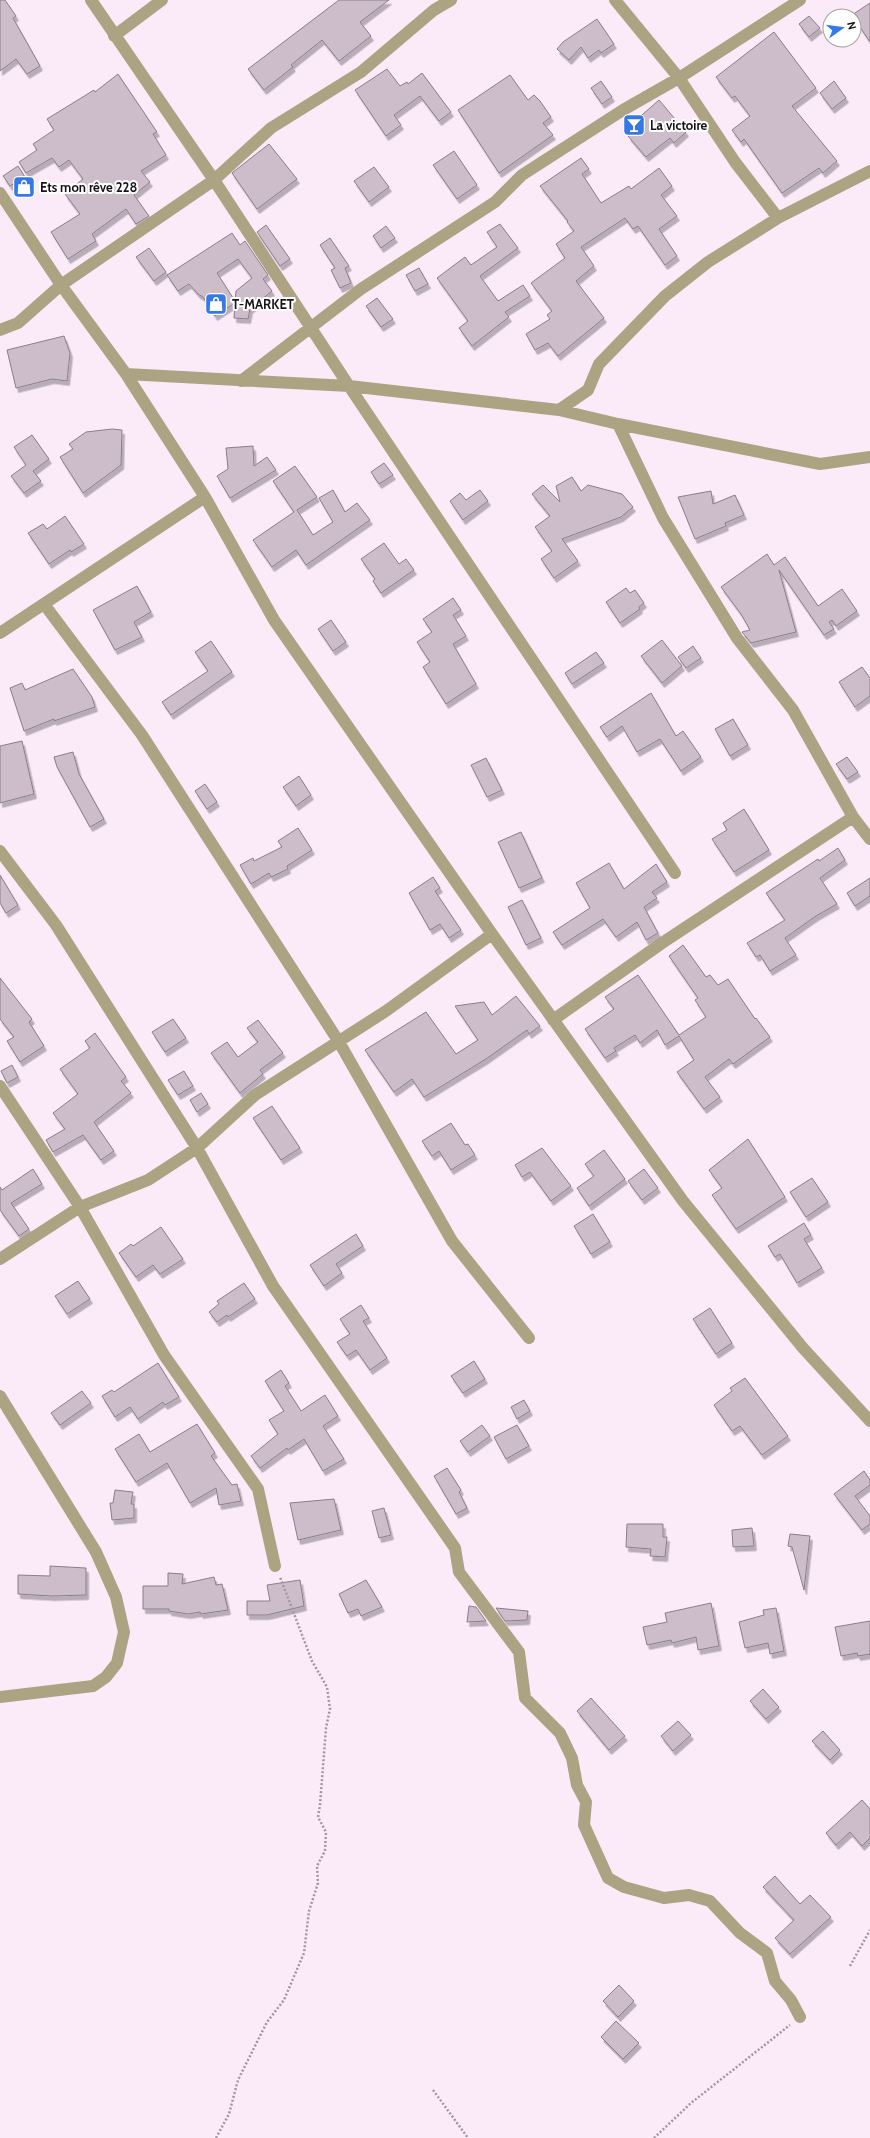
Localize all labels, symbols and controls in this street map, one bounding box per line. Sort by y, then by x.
north arrow [822,8,862,48]
text: N [844,20,859,31]
bar icon: La victoire [621,112,647,138]
place label: La victoire [650,117,708,133]
shop icon: Ets mon rêve 228 [11,174,37,200]
place label: Ets mon rêve 228 [40,179,137,195]
shop icon: T-MARKET [203,291,229,317]
place label: T-MARKET [232,296,294,312]

